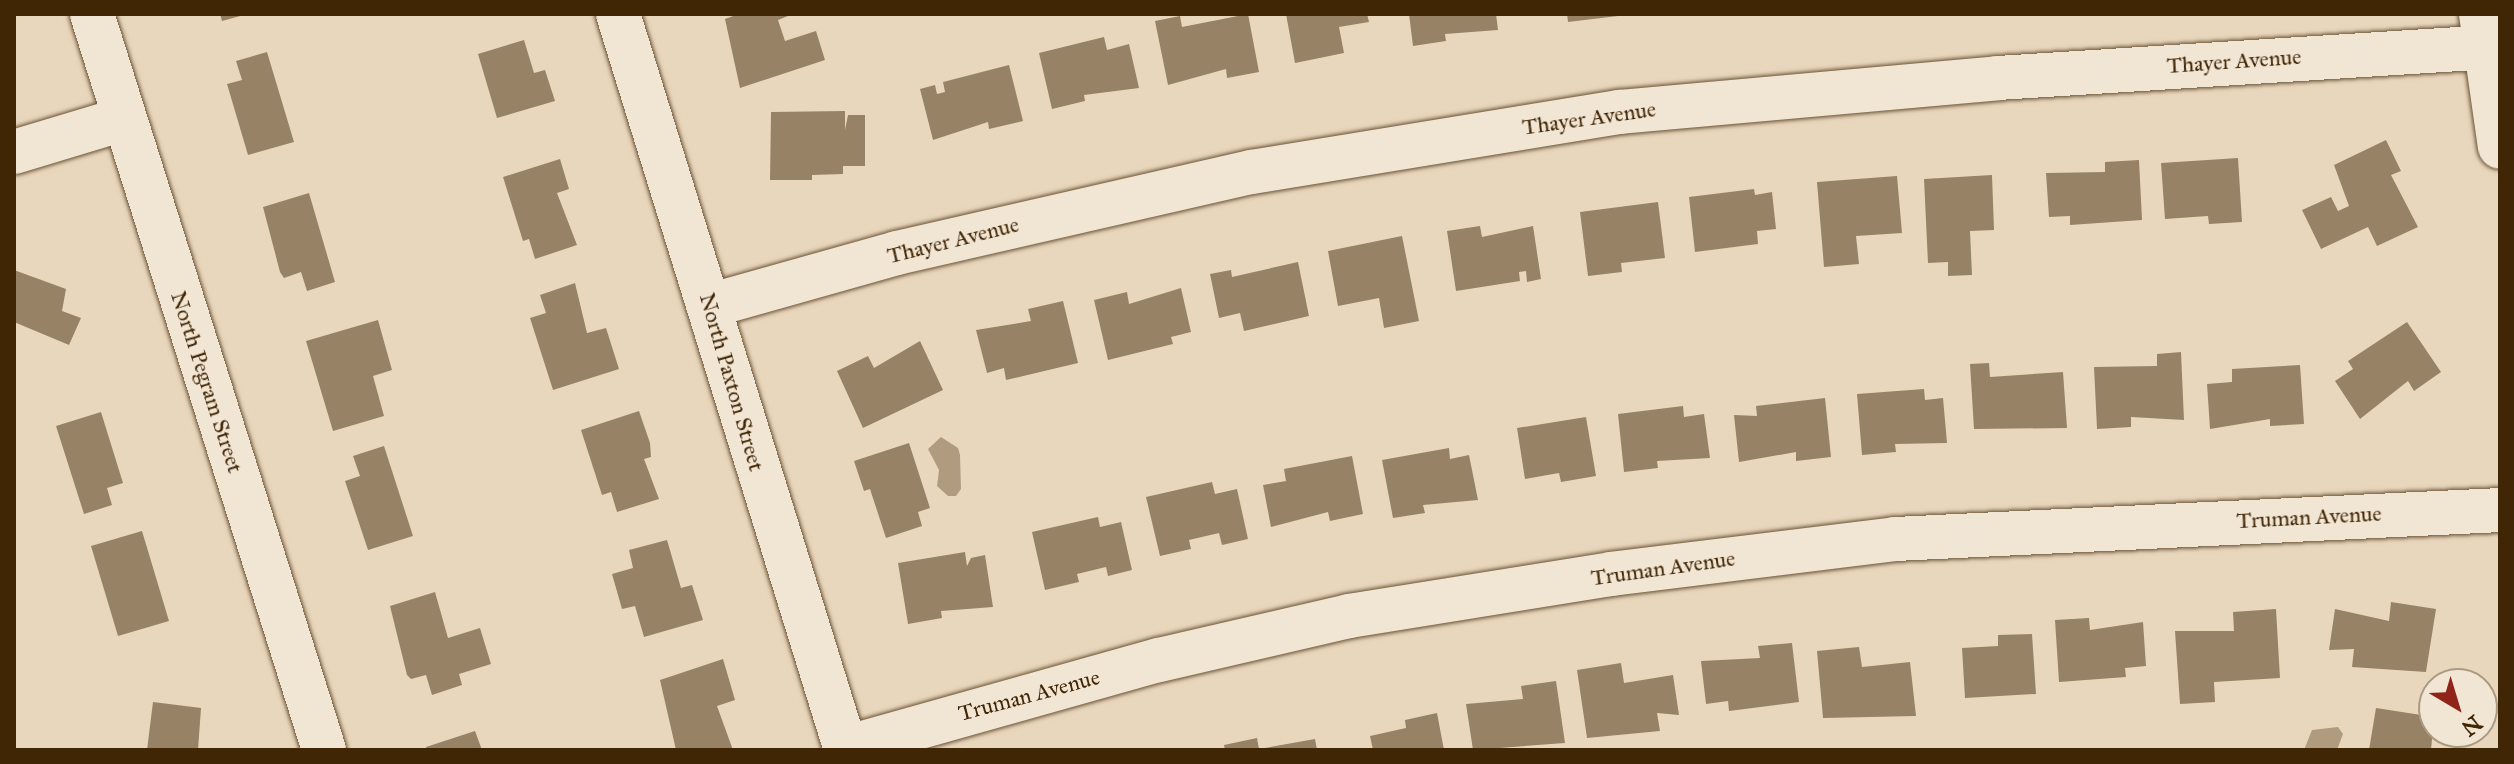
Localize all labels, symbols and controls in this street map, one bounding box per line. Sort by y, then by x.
street label: Thayer Avenue [2166,43,2302,79]
street label: Thayer Avenue [1521,96,1657,140]
street label: Thayer Avenue [885,211,1021,269]
street label: North Pegram Street [165,288,249,476]
street label: North Paxton Street [694,290,770,474]
street label: Truman Avenue [2236,500,2382,534]
street label: Truman Avenue [1589,545,1737,591]
street label: Truman Avenue [956,663,1102,727]
north arrow [2418,668,2498,748]
text: N [2456,709,2488,742]

